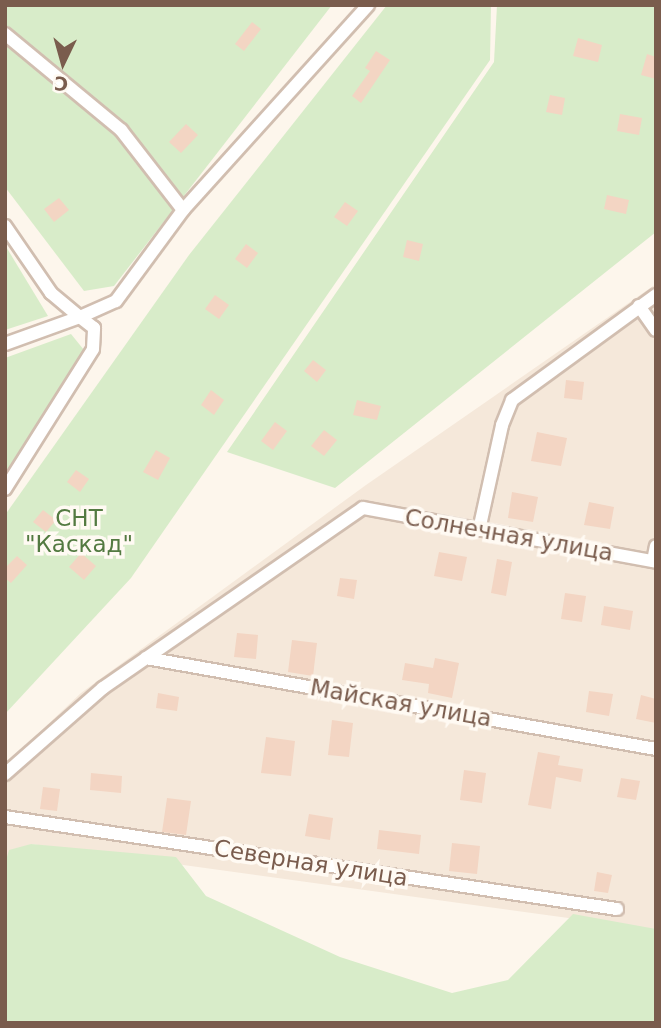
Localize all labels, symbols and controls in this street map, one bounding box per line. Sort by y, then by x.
north arrow [28,28,98,98]
text: С [53,72,69,95]
street label: Солнечная улица [403,503,615,567]
park label: СНТ "Каскад" [25,504,133,558]
street label: Майская улица [308,673,494,733]
street label: Северная улица [212,834,410,892]

